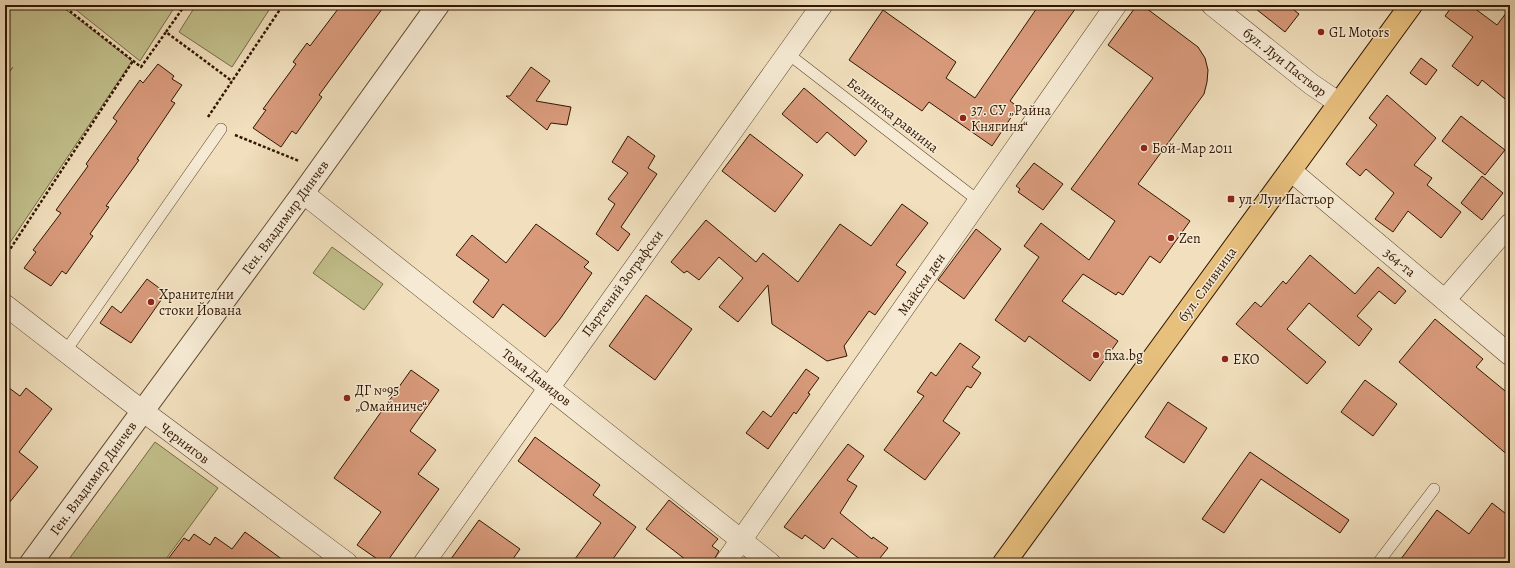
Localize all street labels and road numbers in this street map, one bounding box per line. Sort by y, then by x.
street label: бул. Луи Пастьор [1239,23,1331,101]
street label: Белинска равнина [843,74,943,158]
street label: Ген. Владимир Динчев [238,156,334,278]
street label: Партений Зографски [577,226,668,340]
street label: бул. Сливница [1174,243,1241,326]
street label: 364-та [1380,243,1420,282]
street label: Майски ден [893,249,950,319]
street label: Тома Давидов [498,344,576,411]
street label: Ген. Владимир Динчев [46,417,142,539]
street label: Чернигов [156,418,214,469]

